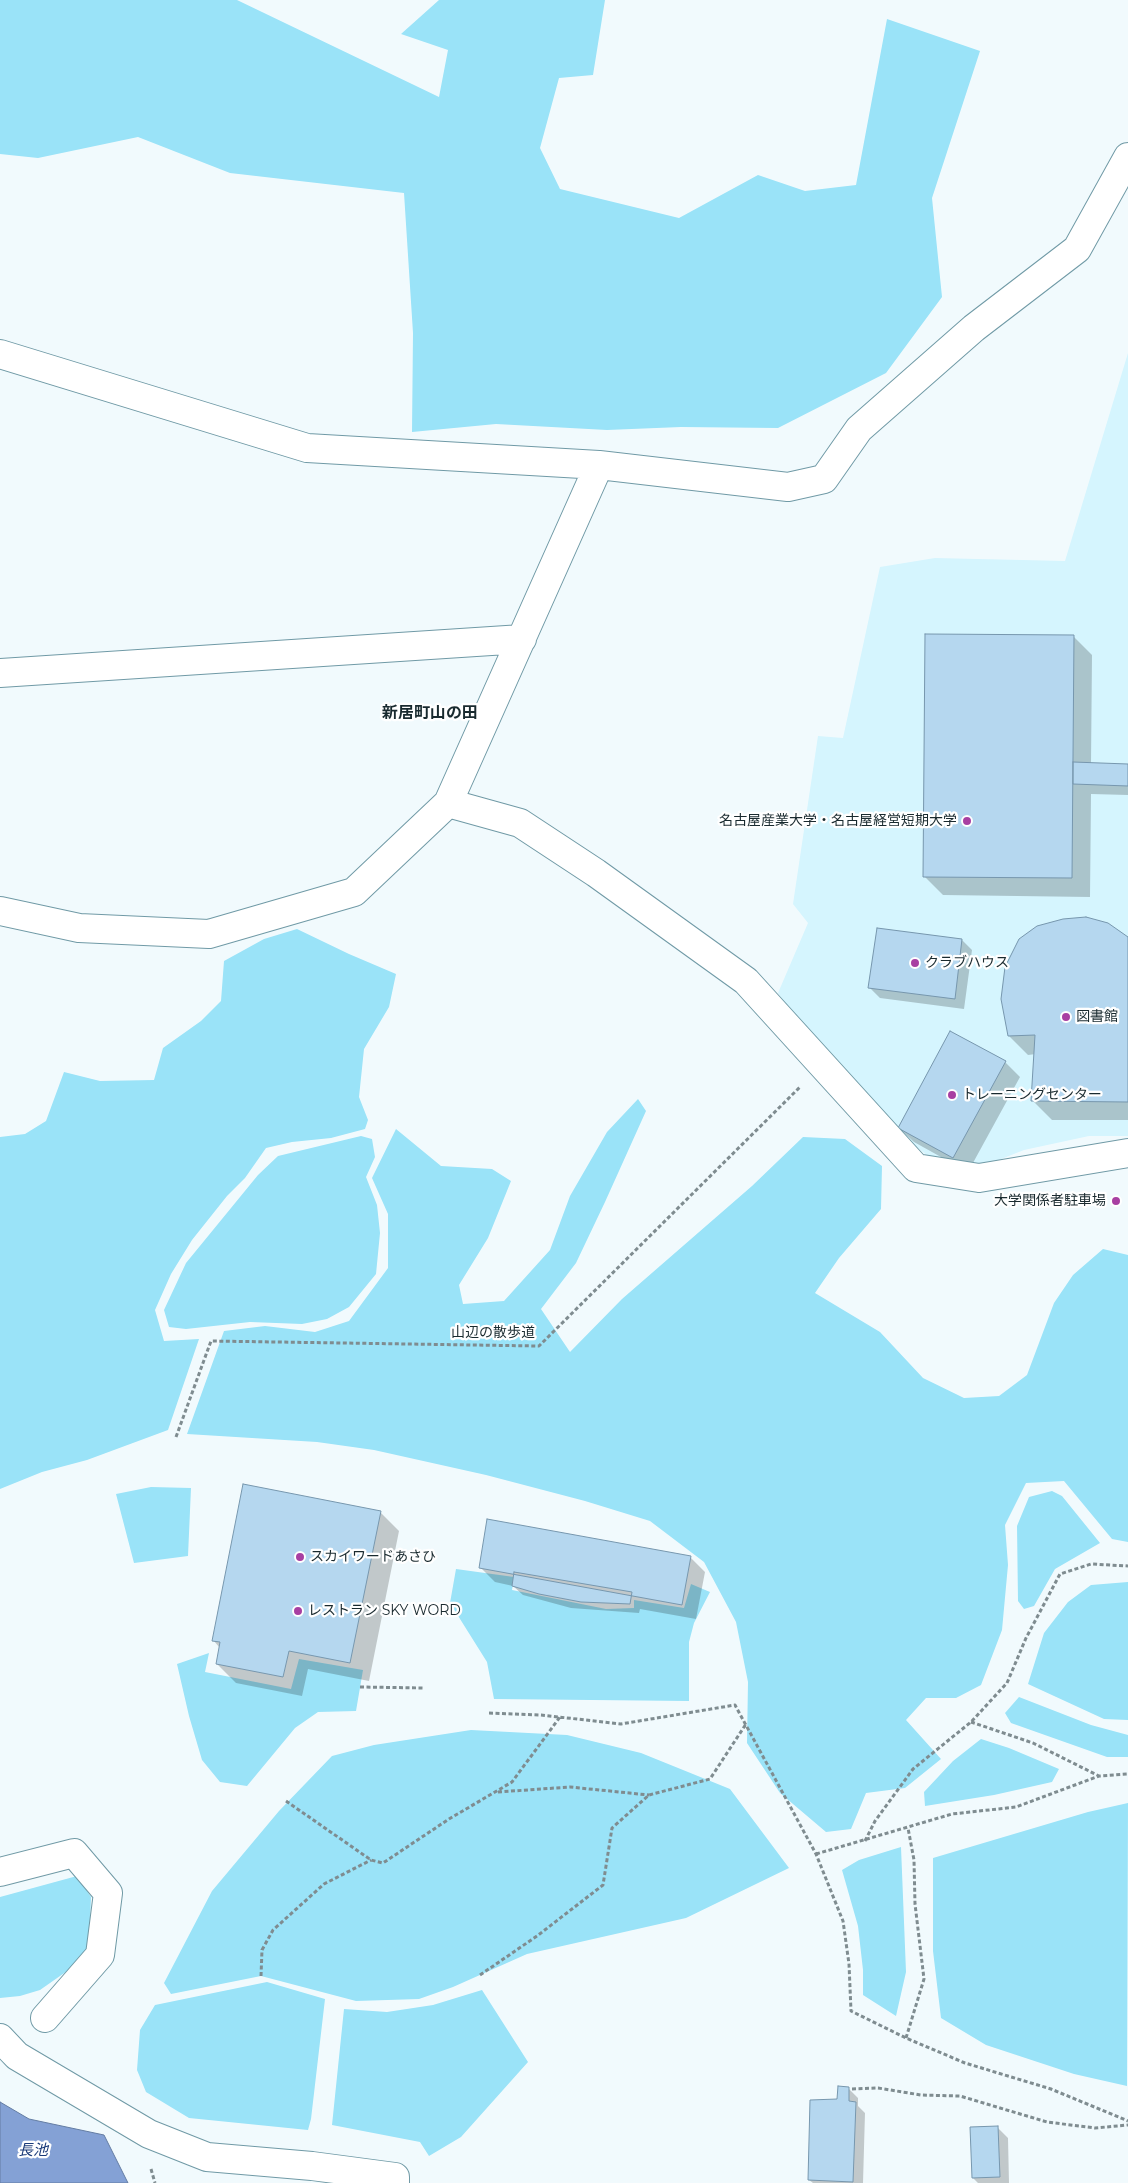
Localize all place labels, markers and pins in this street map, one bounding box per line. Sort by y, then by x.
place label: 名古屋産業大学・名古屋経営短期大学 [719,813,957,829]
marker: 名古屋産業大学・名古屋経営短期大学 [961,815,973,827]
place label: クラブハウス [925,955,1009,971]
marker: クラブハウス [909,957,921,969]
place label: 図書館 [1076,1009,1118,1025]
marker: 図書館 [1060,1011,1072,1023]
place label: トレーニングセンター [962,1087,1102,1103]
marker: トレーニングセンター [946,1089,958,1101]
place label: 大学関係者駐車場 [994,1193,1106,1209]
marker: 大学関係者駐車場 [1110,1195,1122,1207]
place label: スカイワードあさひ [310,1549,436,1565]
marker: スカイワードあさひ [294,1551,306,1563]
place label: レストラン SKY WORD [308,1603,461,1619]
marker: レストラン SKY WORD [292,1605,304,1617]

